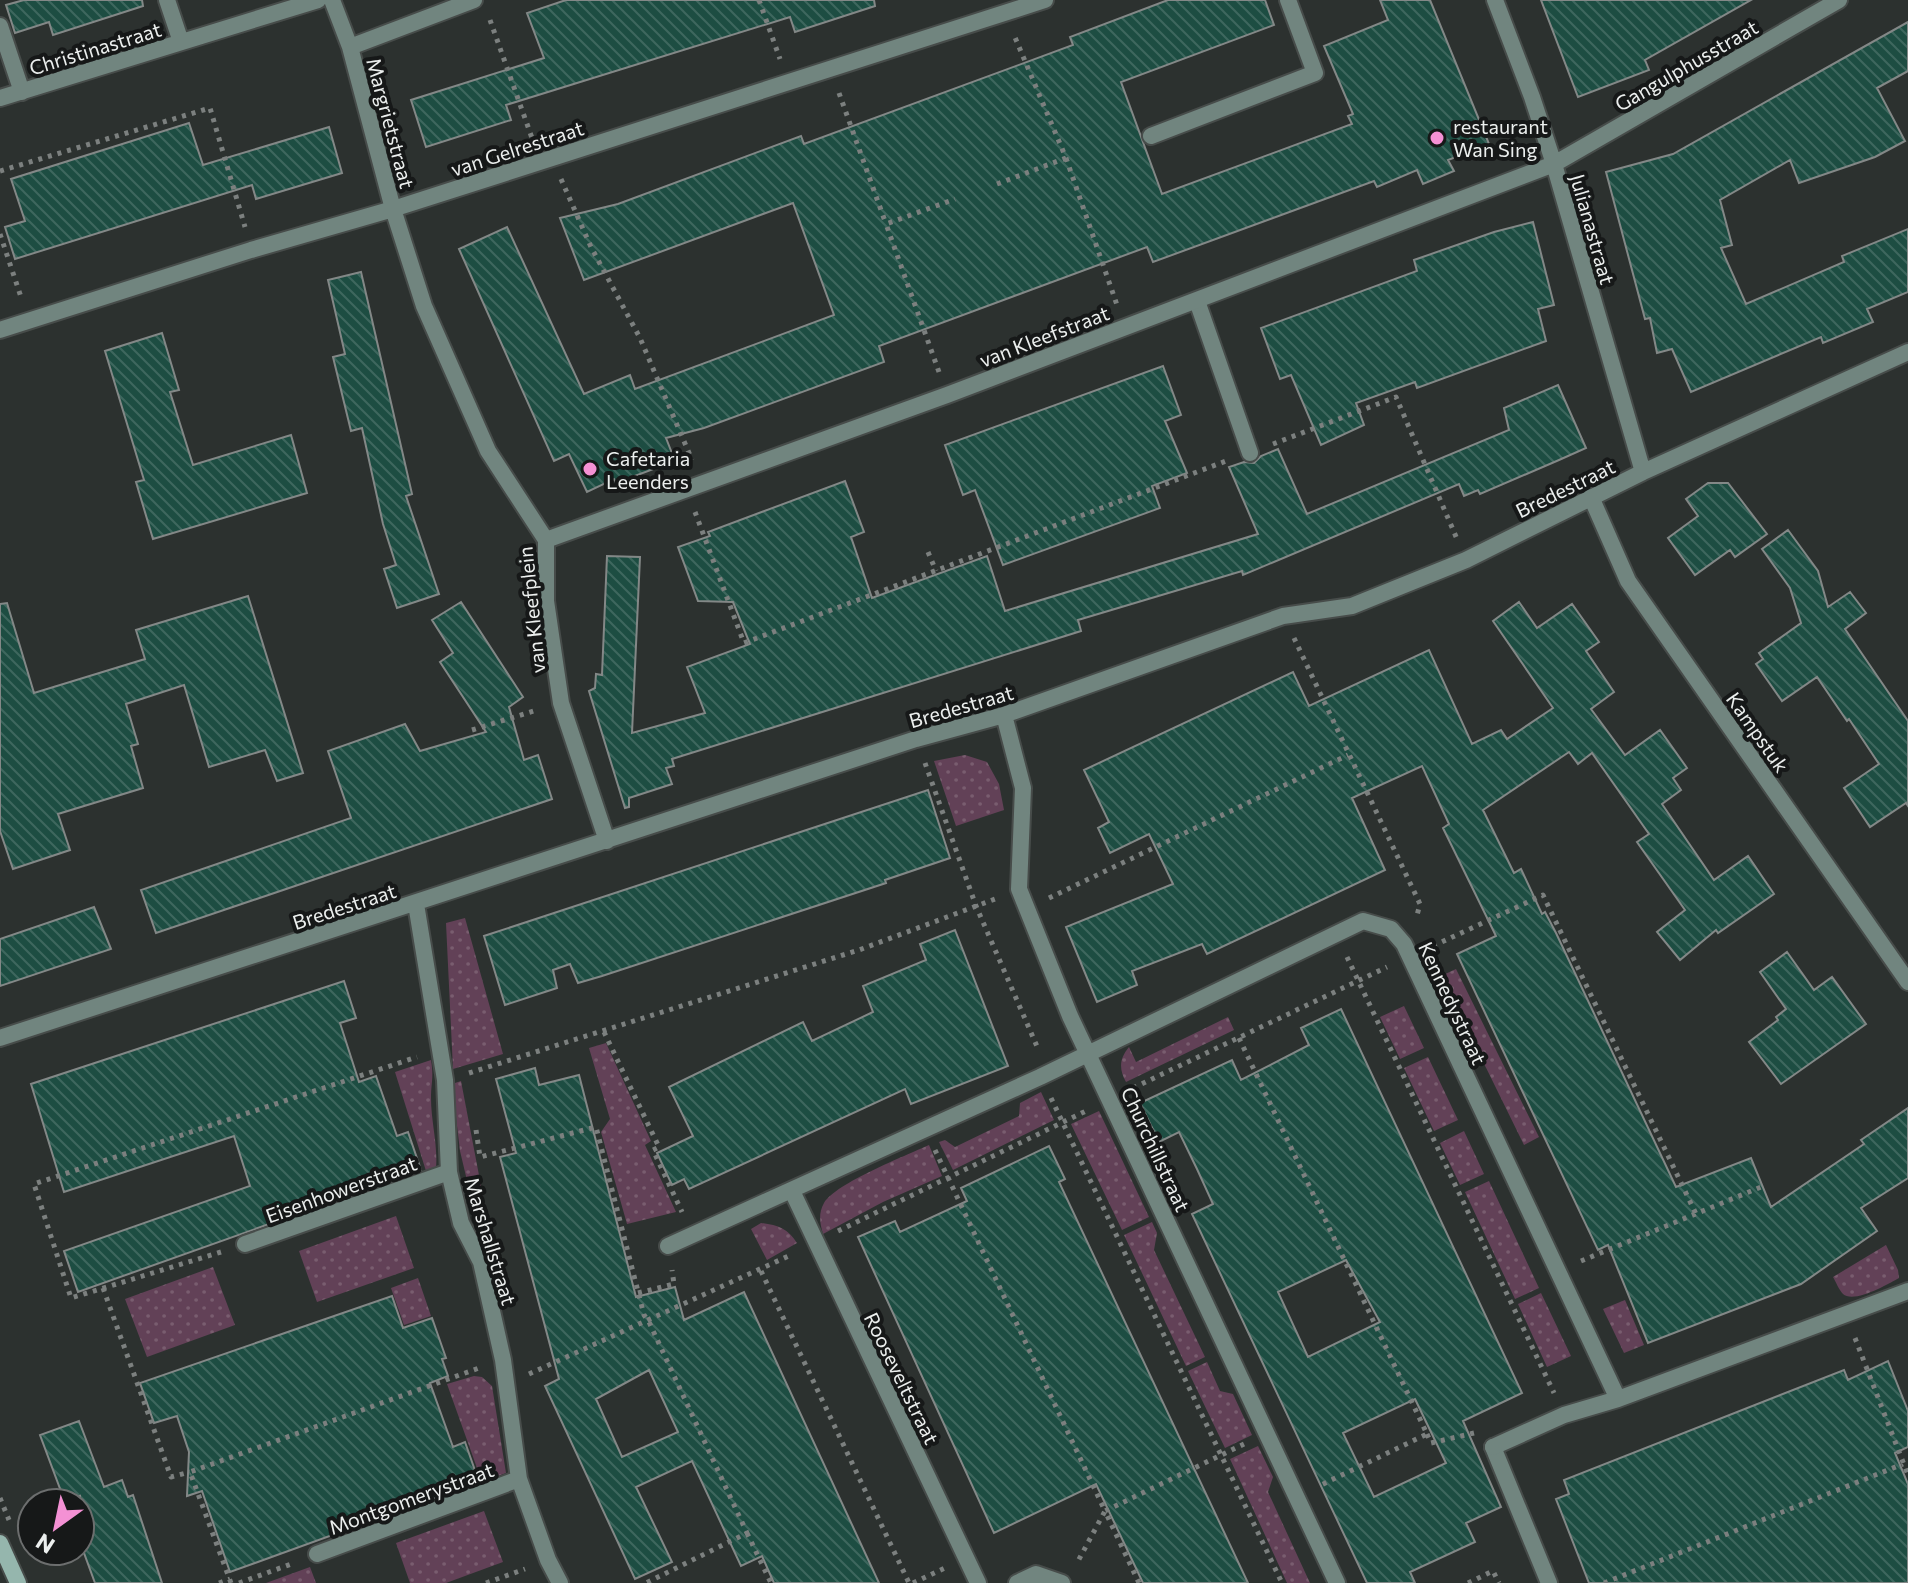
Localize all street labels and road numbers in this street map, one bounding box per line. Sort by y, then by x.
street label: Gangulphusstraat [1610,14,1762,116]
street label: Christinastraat [26,17,164,79]
street label: Margrietstraat [362,55,420,191]
street label: van Gelrestraat [447,115,587,181]
street label: Julianastraat [1566,171,1620,287]
street label: van Kleefstraat [976,300,1112,372]
street label: Bredestraat [1511,454,1619,522]
street label: van Kleefplein [512,545,550,675]
street label: Bredestraat [906,680,1016,732]
street label: Kampstuk [1722,687,1794,777]
street label: Bredestraat [289,878,399,934]
street label: Kennedystraat [1414,938,1492,1068]
street label: Churchillstraat [1117,1083,1195,1215]
street label: Eisenhowerstraat [262,1151,420,1227]
street label: Marshallstraat [460,1174,522,1308]
street label: Rooseveltstraat [860,1308,944,1448]
street label: Montgomerystraat [325,1457,497,1539]

